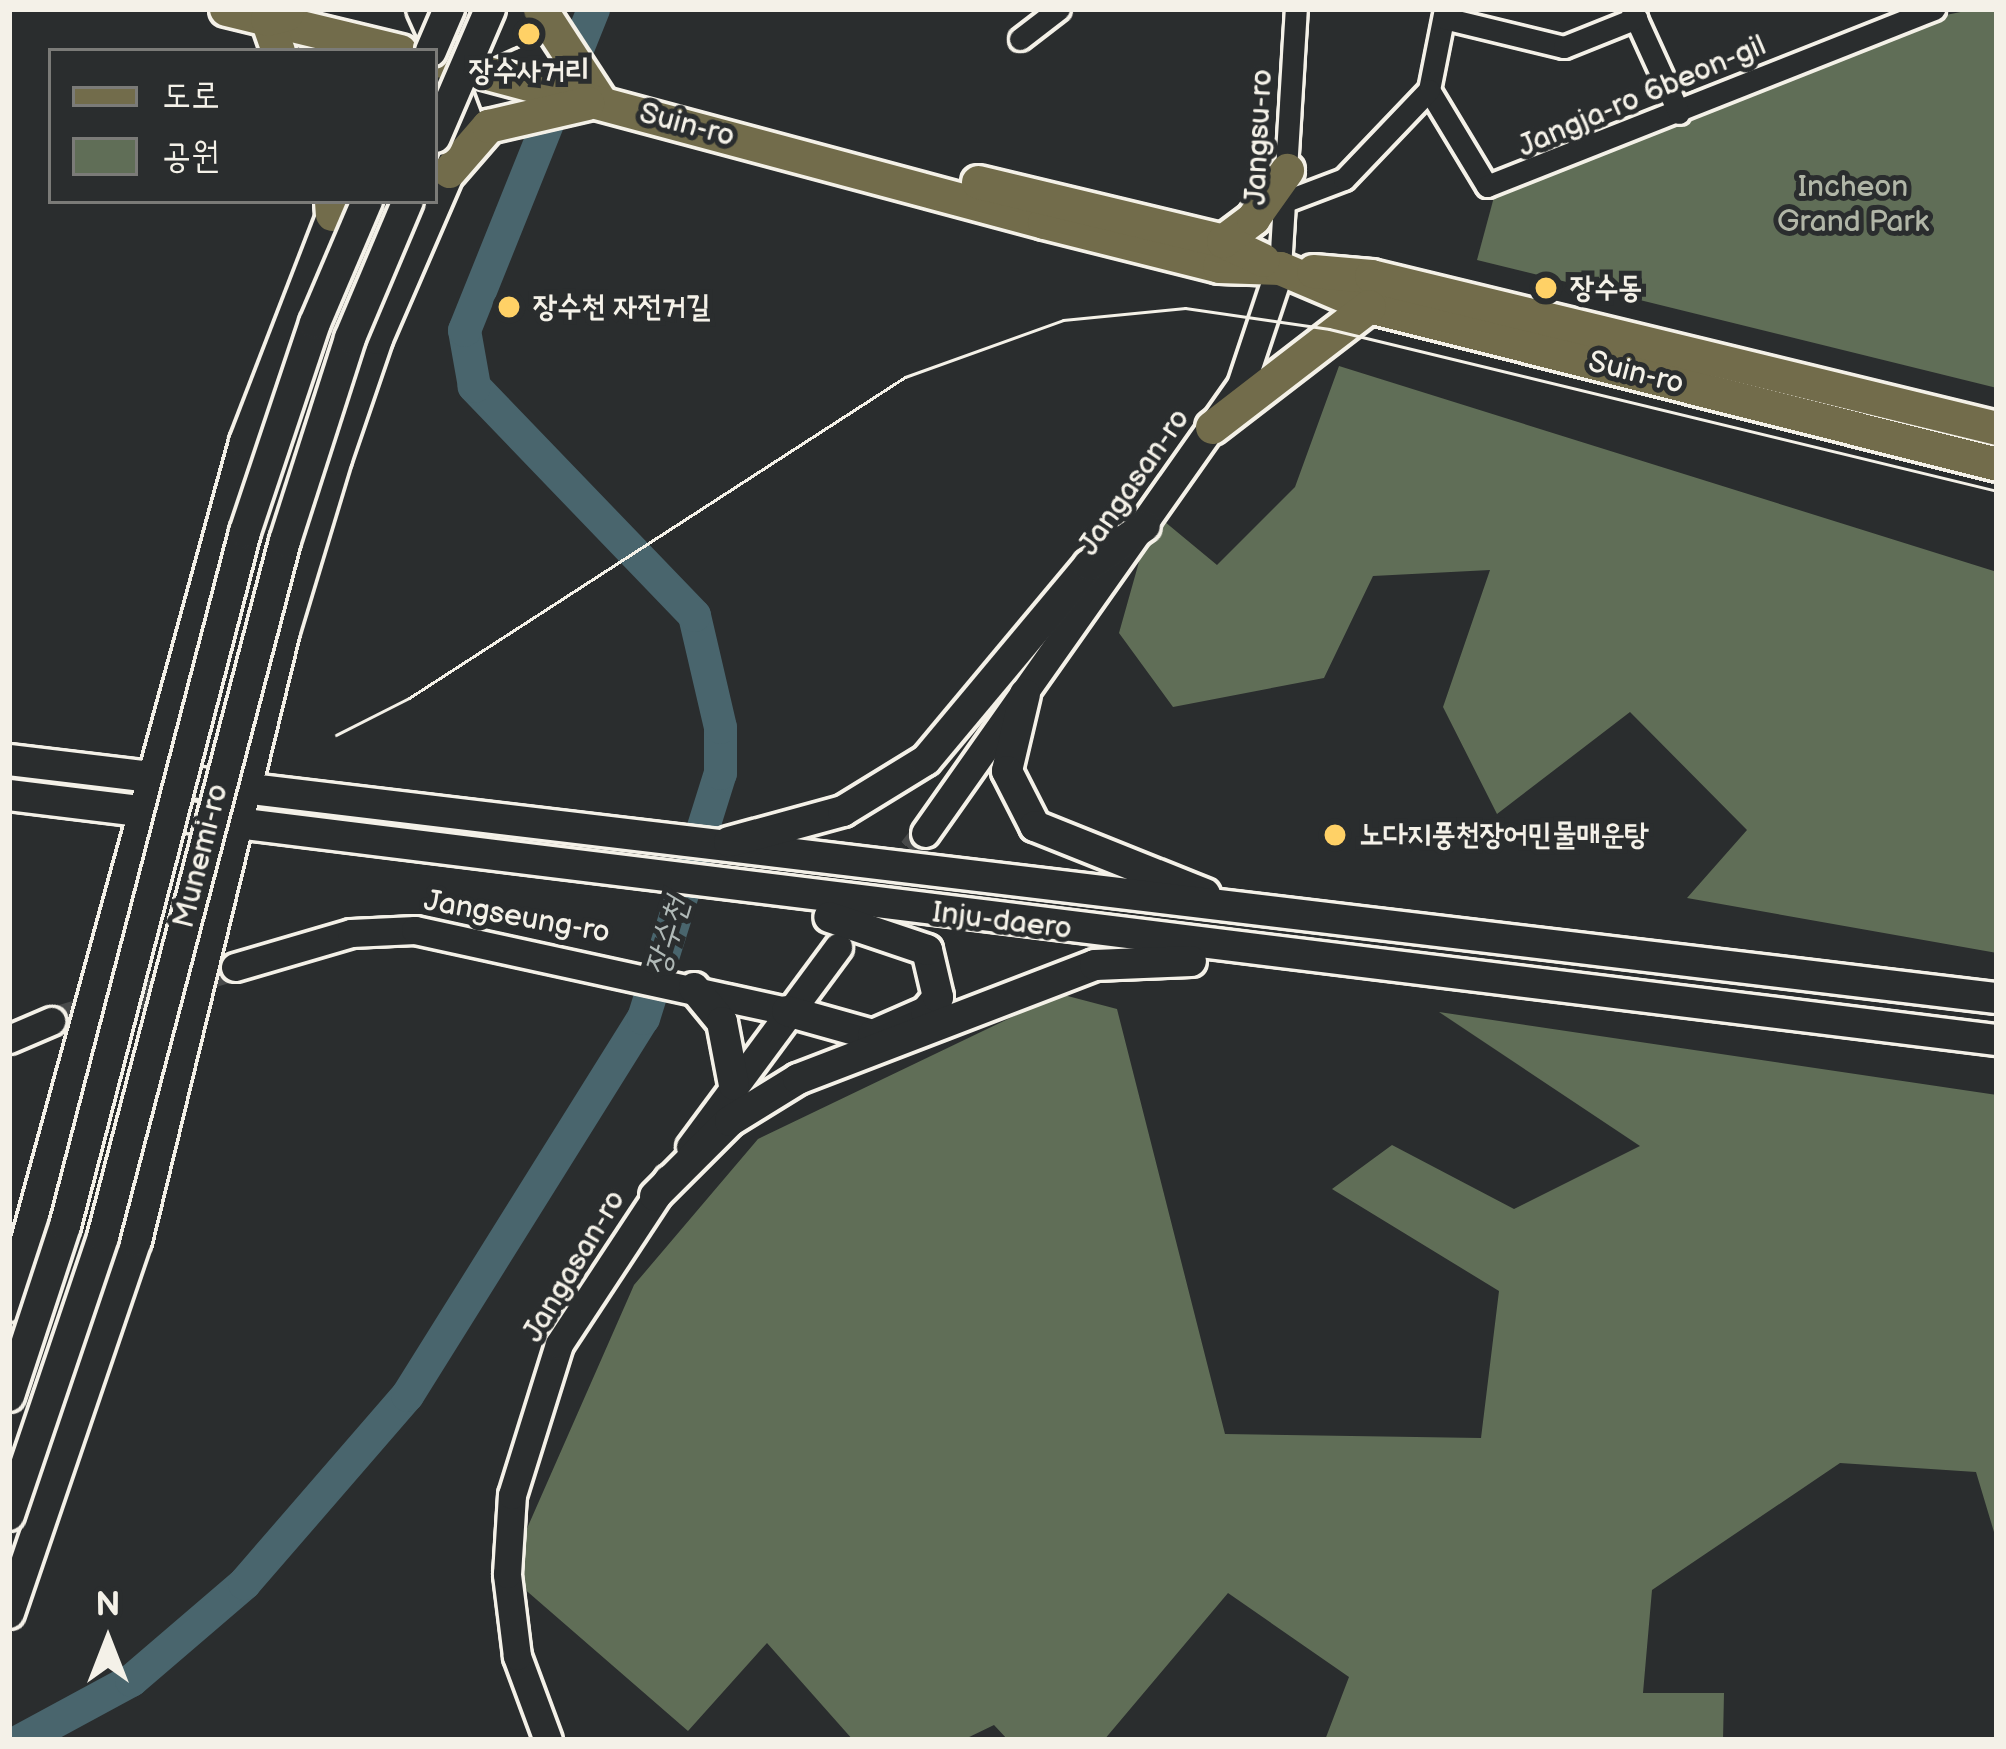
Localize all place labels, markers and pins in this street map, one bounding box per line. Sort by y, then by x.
marker: 장수사거리 [516,21,542,47]
place label: 장수사거리 [469,53,589,89]
place label: 장수동 [1570,270,1642,306]
marker: 장수동 [1533,275,1559,301]
place label: 장수천 자전거길 [533,289,710,325]
marker: 장수천 자전거길 [496,294,522,320]
place label: 노다지풍천장어민물매운탕 [1359,817,1649,853]
marker: 노다지풍천장어민물매운탕 [1322,822,1348,848]

